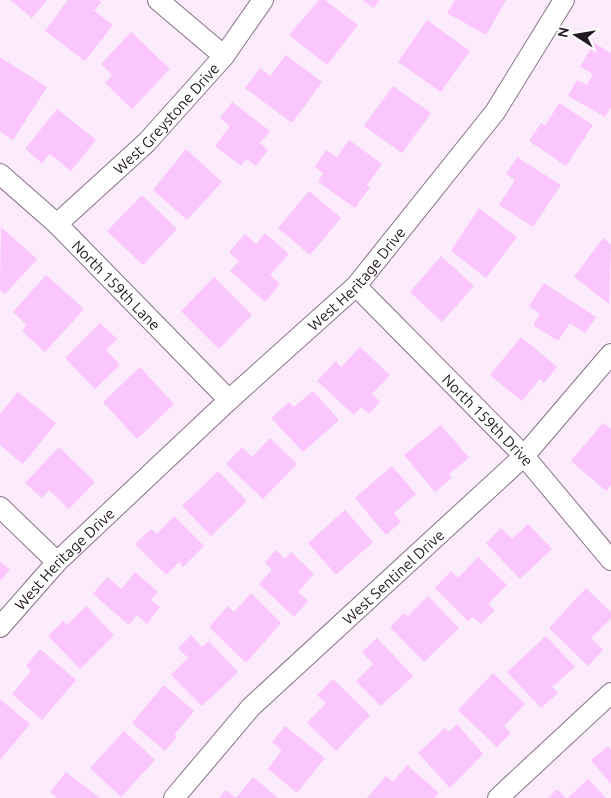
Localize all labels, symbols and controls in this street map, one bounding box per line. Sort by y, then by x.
north arrow [551,10,601,60]
text: N [554,26,572,39]
street label: West Greystone Drive [110,59,222,177]
street label: West Heritage Drive [304,223,408,334]
street label: North 159th Lane [69,237,164,333]
street label: North 159th Drive [439,370,537,469]
street label: West Heritage Drive [11,504,118,613]
street label: West Sentinel Drive [339,526,447,627]

